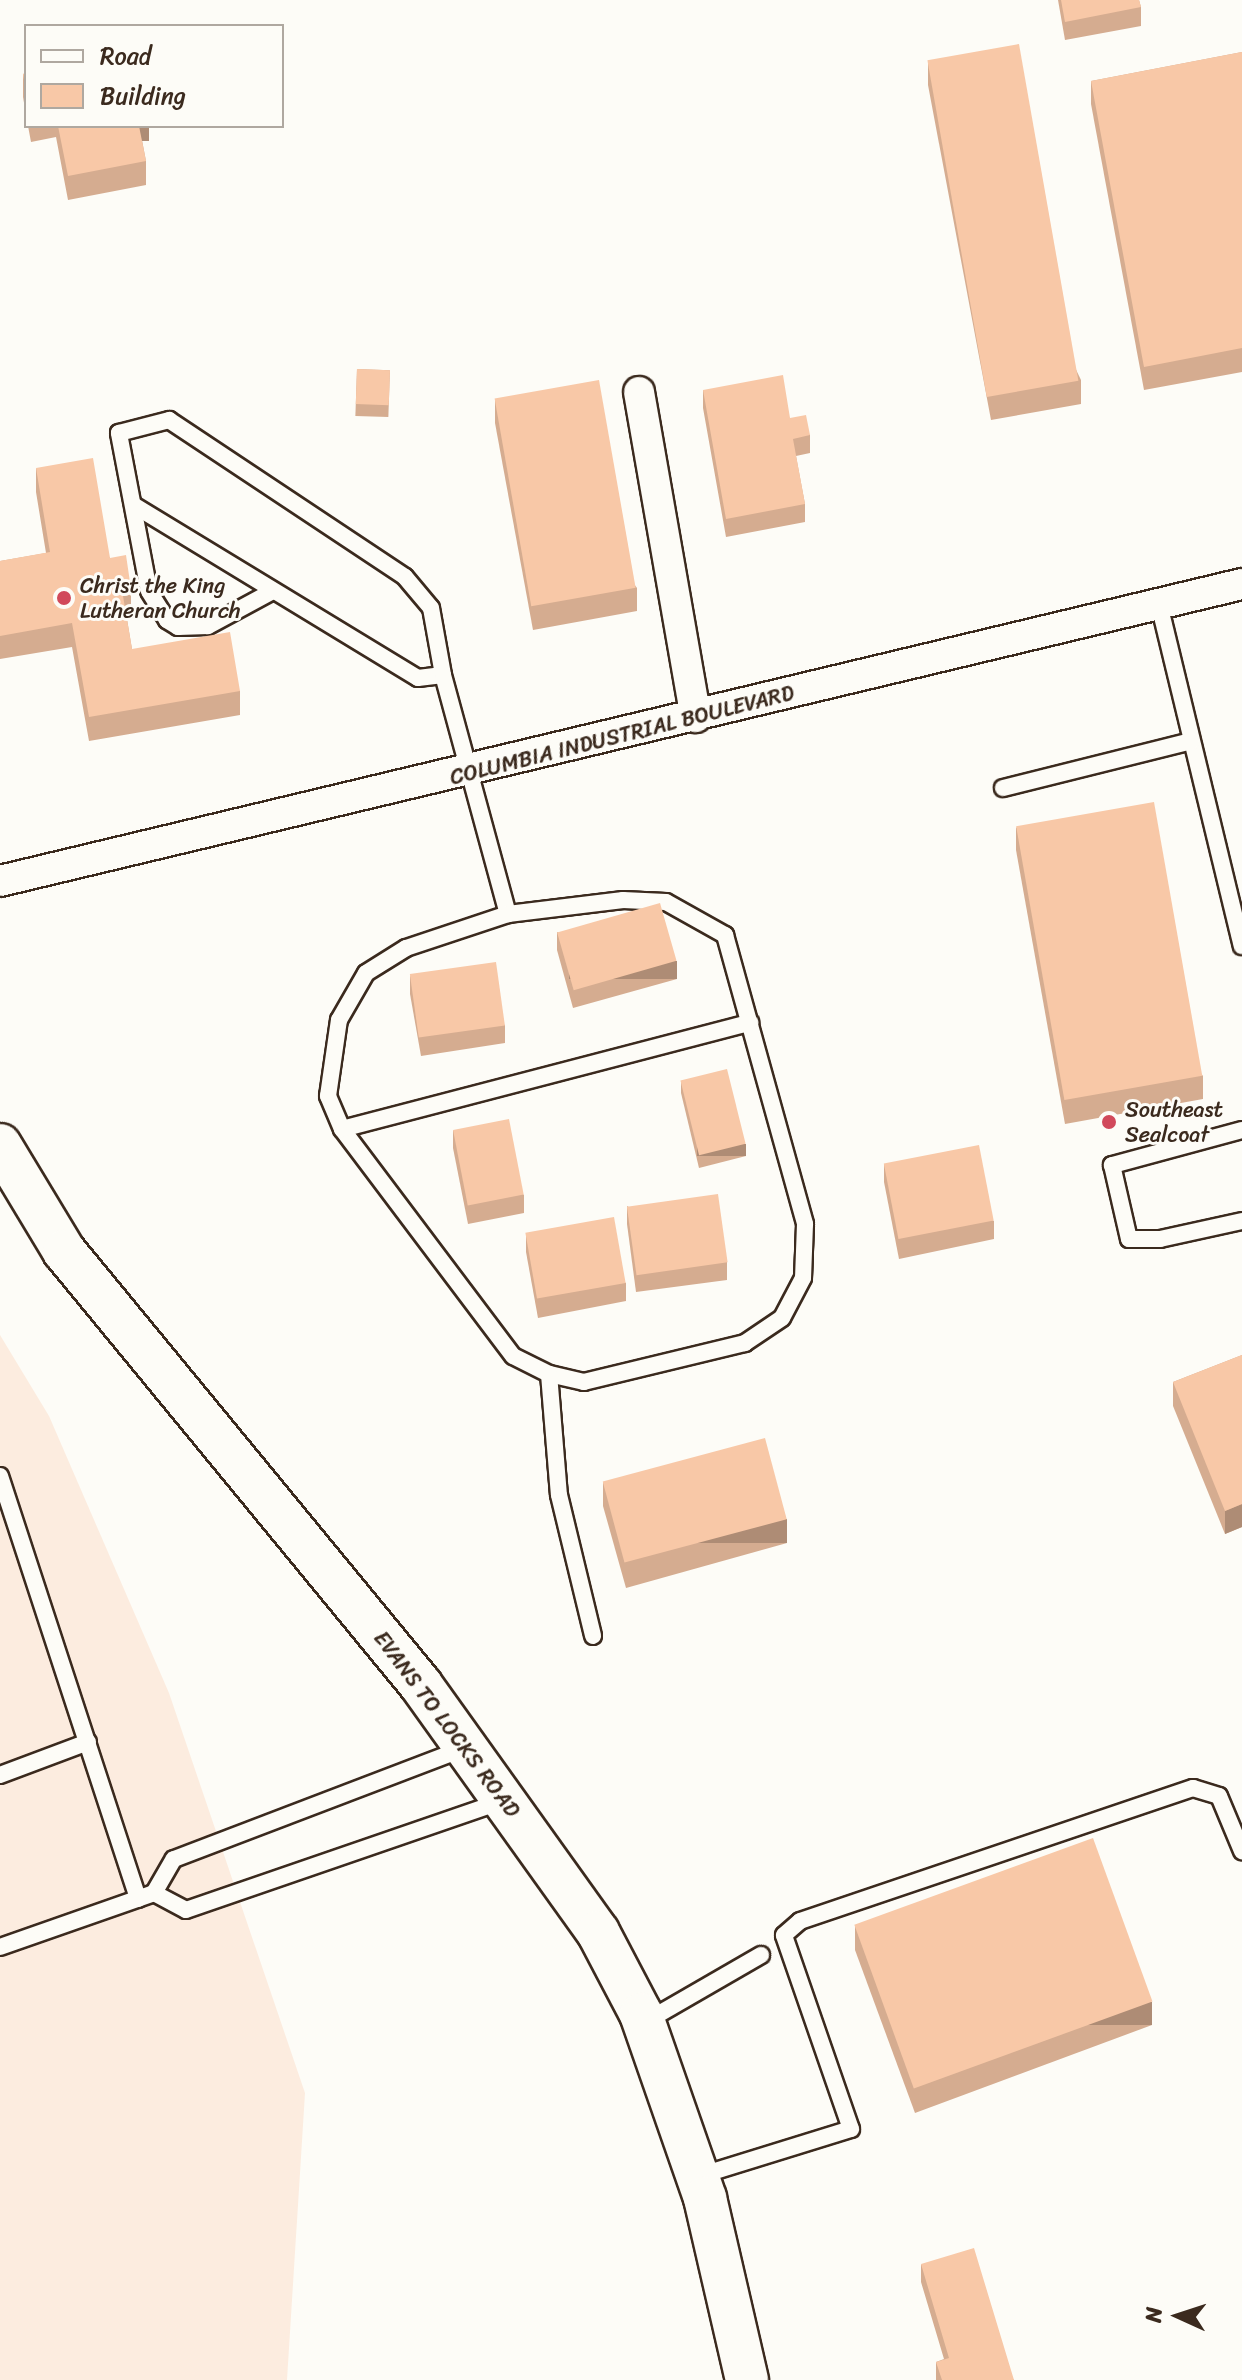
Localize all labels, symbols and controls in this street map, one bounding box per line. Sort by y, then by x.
legend [24,24,284,128]
text: Road [100,35,151,77]
text: Building [100,75,186,117]
place label: Christ the King Lutheran Church [80,572,241,624]
marker: Christ the King Lutheran Church [55,589,73,607]
street label: COLUMBIA INDUSTRIAL BOULEVARD [446,679,798,791]
place label: Southeast Sealcoat [1125,1096,1223,1148]
marker: Southeast Sealcoat [1100,1113,1118,1131]
street label: EVANS TO LOCKS ROAD [368,1625,526,1823]
north arrow [1138,2276,1218,2356]
text: N [1134,2306,1173,2323]

